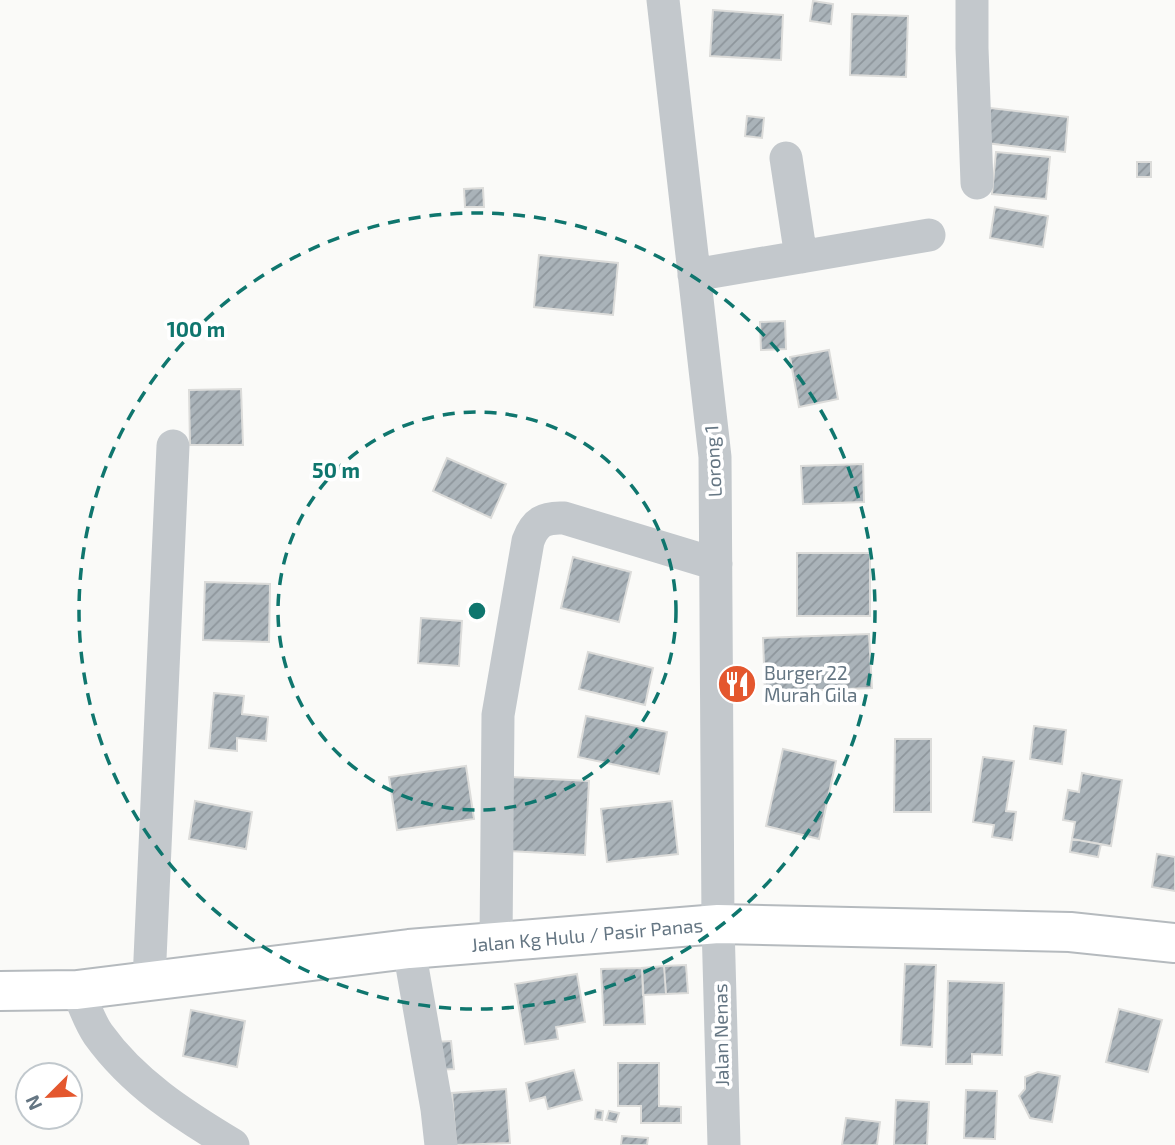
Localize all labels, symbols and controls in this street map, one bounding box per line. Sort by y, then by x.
text: 100 m [167,316,225,341]
street label: Lorong 1 [699,424,726,498]
text: 50 m [312,457,360,482]
centre of rings [465,599,489,623]
place label: Burger 22 Murah Gila [764,661,858,706]
restaurant icon: Burger 22 Murah Gila [716,663,758,705]
street label: Jalan Kg Hulu / Pasir Panas [470,913,704,956]
street label: Jalan Nenas [708,983,733,1087]
north arrow [14,1061,84,1131]
text: N [20,1092,46,1114]

